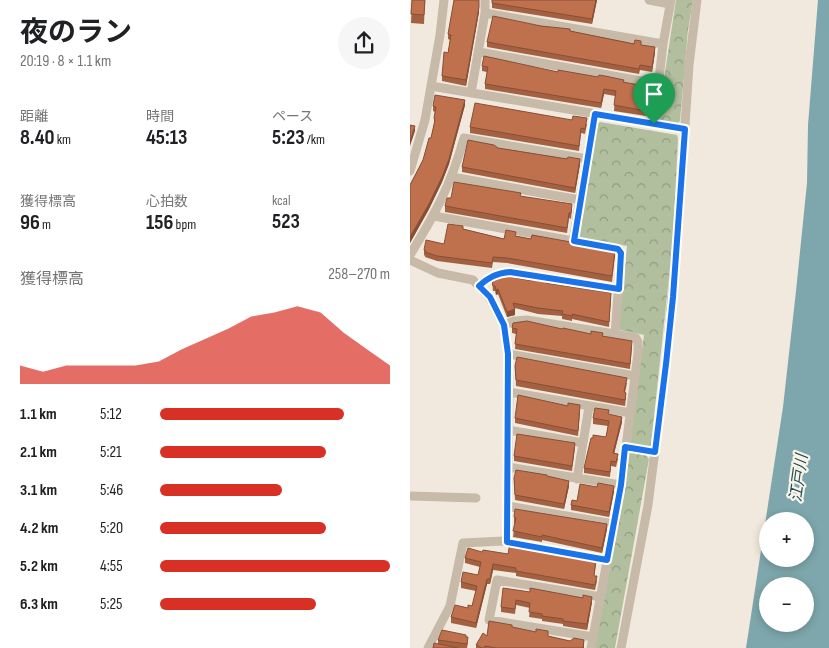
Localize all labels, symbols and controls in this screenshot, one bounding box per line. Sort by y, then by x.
text: 夜のラン [20,16,132,49]
button: share [338,17,390,69]
text: 20:19 · 8 × 1.1 km [20,52,111,71]
pin [633,73,675,124]
icon: arrive [640,80,668,108]
text: 距離 [20,108,48,125]
text: 時間 [146,108,174,125]
text: ペース [272,108,313,125]
text: 8.40 [20,125,55,150]
text: 45:13 [146,125,187,150]
text: 5:23 [272,125,305,150]
text: km [55,131,71,148]
text: /km [305,131,325,148]
text: kcal [272,192,291,209]
text: 獲得標高 [20,193,76,210]
text: 心拍数 [146,193,188,210]
text: 523 [272,209,300,234]
text: 96 [20,210,40,235]
text: 156 [146,210,173,235]
text: m [40,216,51,233]
text: bpm [173,216,196,233]
text: 258–270 m [328,265,390,284]
text: 獲得標高 [20,270,84,289]
text: 1.1 km [20,405,57,424]
text: 5:12 [100,405,122,424]
text: 2.1 km [20,443,57,462]
text: 5:21 [100,443,122,462]
water label: 江戸川 [787,451,813,503]
text: 3.1 km [20,481,57,500]
text: 5:46 [100,481,123,500]
map controls [759,512,814,632]
button: + [759,512,814,567]
text: 4.2 km [20,519,58,538]
text: 5:20 [100,519,123,538]
text: 5.2 km [20,557,58,576]
text: 4:55 [100,557,123,576]
button: − [759,577,814,632]
text: 6.3 km [20,595,58,614]
text: 5:25 [100,595,122,614]

